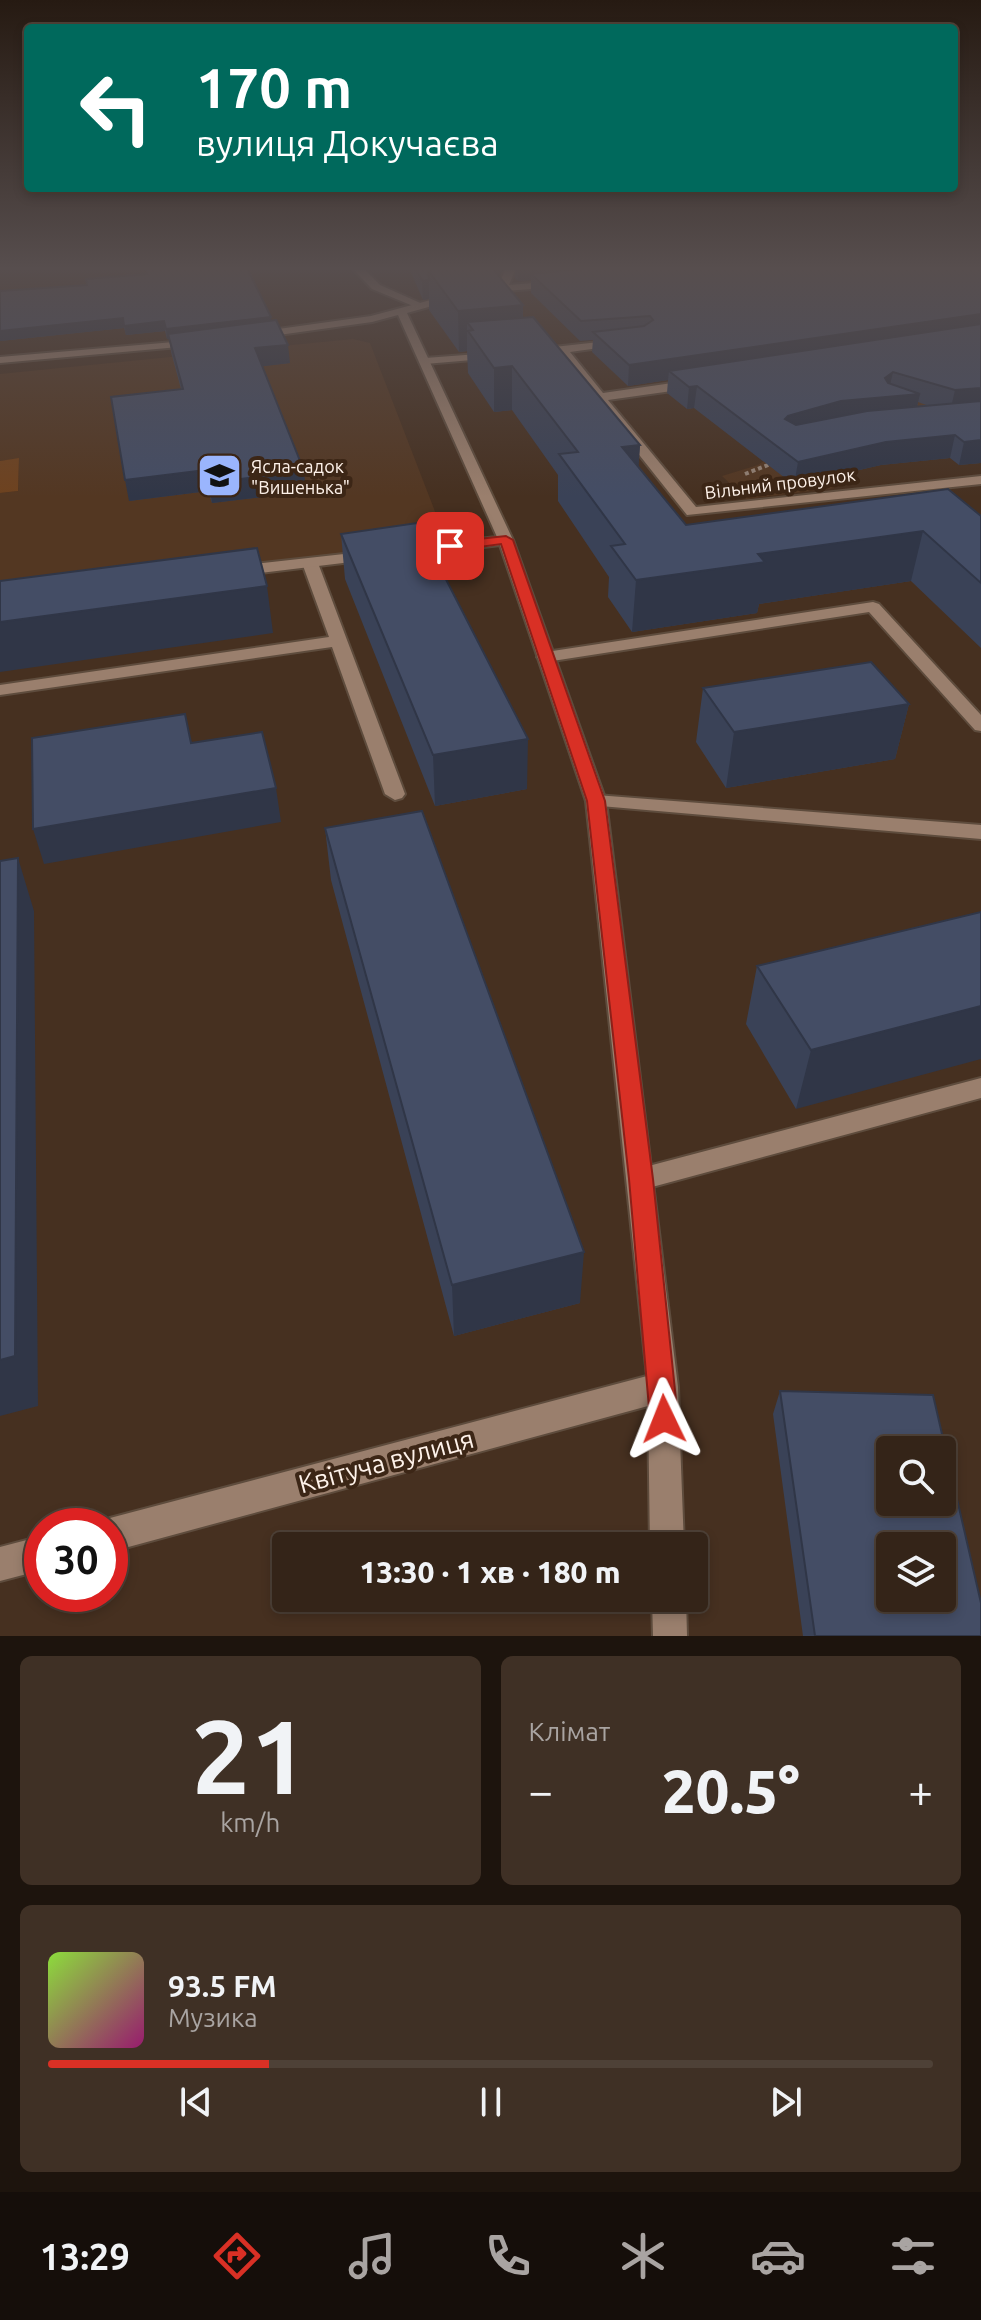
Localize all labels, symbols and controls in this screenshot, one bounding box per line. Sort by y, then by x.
icon: left [64,56,168,160]
text: 170 m [196,56,352,119]
text: вулиця Докучаєва [196,122,499,163]
school or university icon: Ясла-садок "Вишенька" [196,452,244,500]
place label: Ясла-садок "Вишенька" [251,456,350,497]
street label: Вільний провулок [704,464,856,502]
pin [416,512,484,580]
icon: arrive [428,524,472,568]
position arrow [622,1377,706,1461]
street label: Квітуча вулиця [295,1424,477,1498]
map controls [876,1436,956,1612]
button: search [876,1436,956,1516]
speed limit sign: 30 [24,1508,128,1612]
button: layers [876,1532,956,1612]
text: 13:30 · 1 хв · 180 m [359,1555,621,1589]
text: 21 [192,1697,309,1814]
text: Клімат [529,1717,610,1746]
text: 20.5° [662,1757,800,1824]
text: − [529,1766,553,1815]
text: + [908,1766,933,1815]
text: km/h [220,1808,280,1837]
text: 93.5 FM [168,1969,277,2003]
text: Музика [168,2003,258,2032]
icon: previous [174,2080,218,2124]
icon: pause [469,2080,513,2124]
icon: next [764,2080,808,2124]
icon: directions [209,2228,265,2284]
icon: music [344,2228,400,2284]
icon: phone [480,2228,536,2284]
icon: climate [615,2228,671,2284]
icon: car [750,2228,806,2284]
icon: filters [885,2228,941,2284]
text: 13:29 [40,2236,130,2277]

